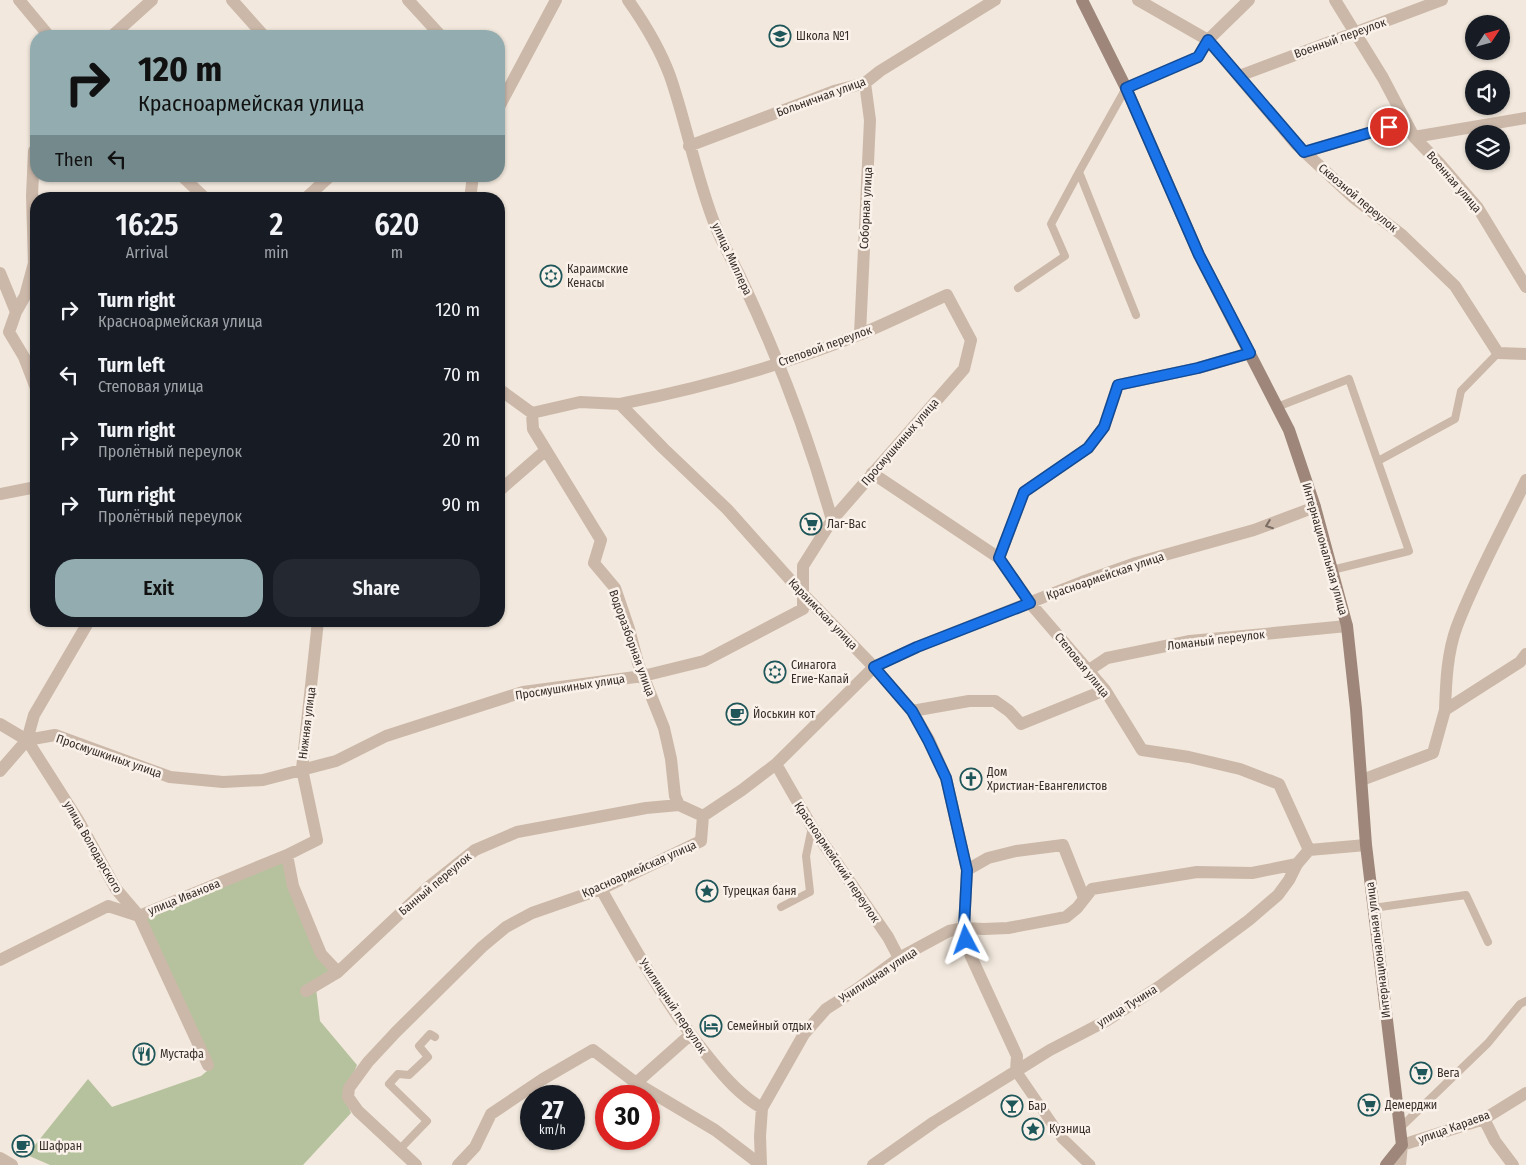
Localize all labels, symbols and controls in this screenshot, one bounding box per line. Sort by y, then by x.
street label: Военный переулок [1292,15,1388,61]
north arrow [1465,15,1510,60]
map controls [1465,15,1510,170]
school or university icon: Школа №1 [768,24,792,48]
place label: Школа №1 [796,29,849,43]
text: 120 m [138,48,222,90]
icon: right [55,50,120,115]
button: sound [1465,70,1510,115]
street label: Больничная улица [774,74,868,120]
text: Красноармейская улица [138,90,364,117]
pin [1368,106,1410,148]
icon: arrive [1375,113,1403,141]
button: layers [1465,125,1510,170]
icon: left [103,145,131,173]
text: Then [55,148,93,171]
street label: Военная улица [1424,149,1484,215]
street label: Сквозной переулок [1316,161,1401,235]
street label: Соборная улица [857,166,875,249]
text: 16:25 [116,207,179,243]
text: 2 [270,207,283,243]
text: 620 [374,207,419,243]
street label: улица Миллера [709,221,755,298]
text: Arrival [126,243,168,262]
text: min [264,243,289,262]
text: m [391,243,403,262]
place label: Караимские Кенасы [567,262,628,290]
synagogue icon: Караимские Кенасы [539,264,563,288]
text: Turn right [98,289,175,312]
icon: right [55,296,83,324]
text: 120 m [435,298,480,321]
text: Красноармейская улица [98,312,263,331]
street label: Степовой переулок [777,323,874,369]
text: Turn left [98,354,165,377]
icon: left [55,361,83,389]
text: 70 m [444,363,480,386]
text: Степовая улица [98,377,204,396]
street label: Просмушкиных улица [858,395,942,488]
text: Turn right [98,419,175,442]
icon: right [55,426,83,454]
text: 20 m [443,428,480,451]
text: Пролётный переулок [98,442,242,461]
street label: Интернациональная улица [1299,481,1351,617]
text: Turn right [98,484,175,507]
icon: right [55,491,83,519]
text: 90 m [442,493,480,516]
text: Пролётный переулок [98,507,242,526]
supermarket icon: Лаг-Вас [799,512,823,536]
place label: Лаг-Вас [827,517,866,531]
one-way arrow [1265,518,1274,529]
street label: Красноармейская улица [1044,549,1166,603]
button: Exit [55,559,263,617]
button: Share [273,559,480,617]
street label: Караимская улица [786,576,861,653]
street label: Водоразборная улица [606,588,658,698]
street label: Ломаный переулок [1166,627,1266,653]
street label: Степовая улица [1052,630,1112,700]
place label: Синагога Егие-Капай [791,658,849,686]
synagogue icon: Синагога Егие-Капай [763,660,787,684]
street label: Просмушкиных улица [514,671,626,703]
street label: Нижняя улица [296,686,318,760]
cafe icon: Йоськин кот [725,702,749,726]
place label: Йоськин кот [753,706,815,721]
street label: Просмушкиных улица [54,731,164,781]
place label: Дом Христиан-Евангелистов [986,765,1107,793]
church icon: Дом Христиан-Евангелистов [959,767,983,791]
street label: улица Володарского [61,798,125,896]
street label: Красноармейский переулок [791,799,883,925]
street label: Красноармейская улица [580,837,698,901]
street label: Банный переулок [396,849,474,918]
street label: улица Иванова [146,876,222,918]
place icon: Турецкая баня [695,879,719,903]
street label: Интернациональная улица [1363,881,1393,1019]
place label: Турецкая баня [723,884,797,898]
position arrow [939,913,991,965]
street label: Училищная улица [835,944,920,1006]
street label: Училищный переулок [636,955,710,1056]
street label: улица Тучина [1094,982,1160,1030]
hotel icon: Семейный отдых [699,1014,723,1038]
place label: Семейный отдых [727,1019,812,1033]
restaurant icon: Мустафа [132,1042,156,1066]
place label: Мустафа [160,1047,204,1061]
supermarket icon: Вега [1409,1061,1433,1085]
place label: Вега [1437,1066,1460,1080]
speed limit sign: 30 [595,1085,660,1150]
supermarket icon: Демерджи [1357,1093,1381,1117]
bar icon: Бар [1000,1094,1024,1118]
text: 27 [541,1096,564,1126]
place label: Демерджи [1384,1098,1437,1112]
place label: Бар [1028,1099,1047,1113]
street label: улица Караева [1416,1108,1492,1146]
place icon: Кузница [1021,1117,1045,1141]
place label: Кузница [1049,1122,1091,1136]
text: km/h [539,1123,566,1137]
cafe icon: Шафран [11,1134,35,1158]
place label: Шафран [39,1139,82,1153]

